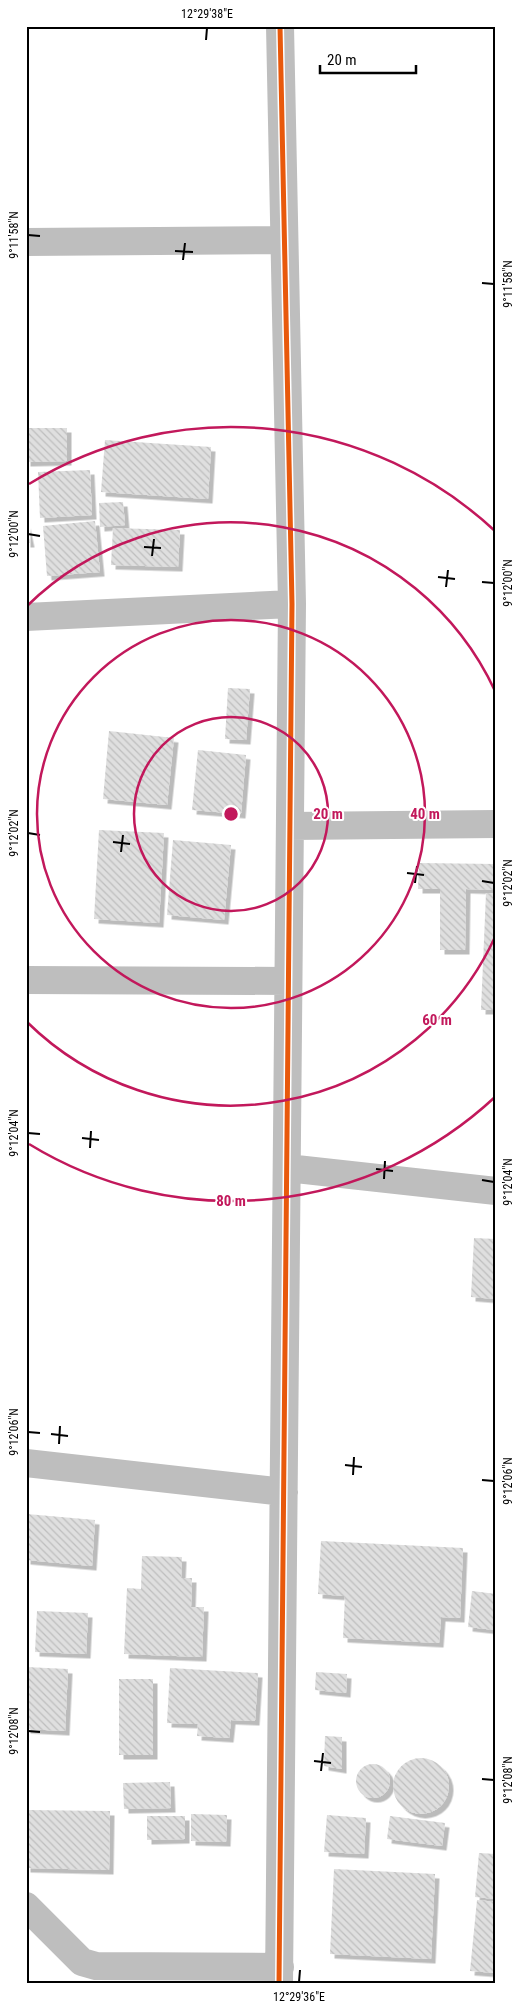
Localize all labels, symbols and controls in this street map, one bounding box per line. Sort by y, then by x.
text: 12°29'38"E [181,7,233,21]
scale bar [320,42,416,74]
text: 20 m [327,51,357,69]
text: 9°11'58"N [7,211,21,259]
text: 9°11'58"N [501,260,515,308]
text: 9°12'00"N [7,510,21,558]
text: 9°12'00"N [501,559,515,607]
centre of rings [222,805,240,823]
text: 20 m [313,805,343,823]
text: 40 m [410,805,440,823]
text: 9°12'02"N [7,809,21,857]
text: 9°12'02"N [501,859,515,907]
text: 60 m [422,1011,452,1029]
text: 9°12'04"N [7,1109,21,1157]
text: 9°12'04"N [501,1158,515,1206]
text: 80 m [216,1192,246,1210]
text: 9°12'06"N [7,1408,21,1456]
text: 9°12'06"N [501,1457,515,1505]
text: 9°12'08"N [7,1707,21,1755]
text: 9°12'08"N [501,1756,515,1804]
text: 12°29'36"E [273,1990,325,2004]

